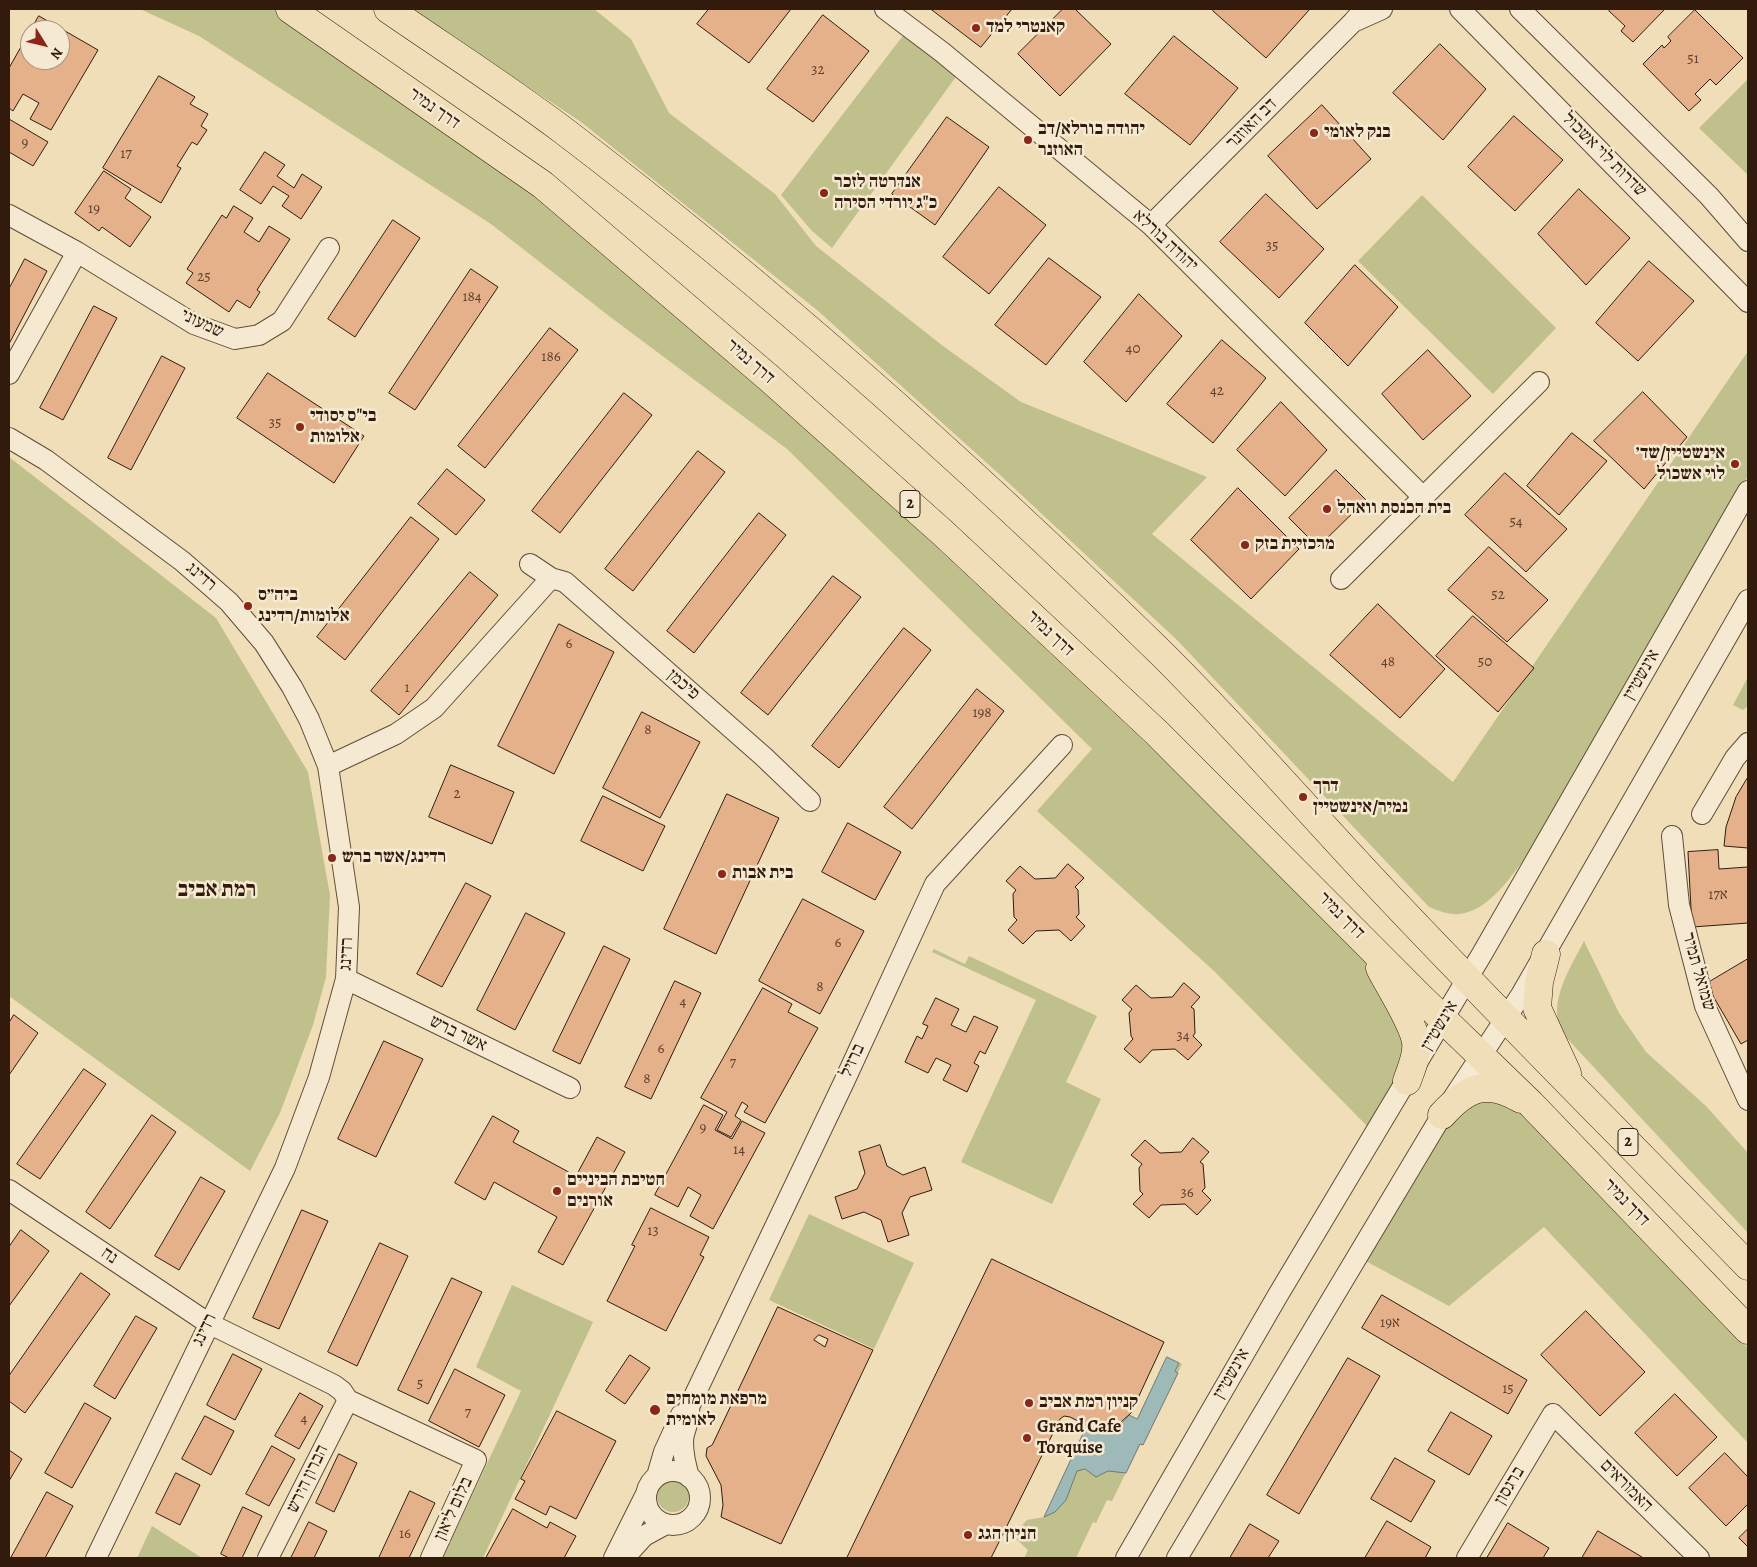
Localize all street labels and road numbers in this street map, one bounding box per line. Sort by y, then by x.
street label: דרך נמיר [404,84,464,134]
street label: דב האוזנר [1222,94,1282,154]
street label: שדרות לוי אשכול [1557,108,1651,202]
street label: יהודה בורלא [1128,205,1202,277]
street label: שמעוני [177,305,227,343]
street label: דרך נמיר [721,335,779,389]
road number: 2 [900,490,920,518]
street label: רדינג [181,558,221,596]
street label: דרך נמיר [1022,606,1078,662]
street label: אינשטיין [1619,646,1665,704]
street label: פיכמן [662,665,704,705]
street label: דרך נמיר [1313,888,1369,944]
street label: שמואל תמיר [1677,930,1719,1014]
street label: רדינג [335,937,359,971]
street label: אינשטיין [1417,997,1463,1055]
street label: אשר ברש [426,1011,490,1057]
street label: ברזיל [836,1040,870,1082]
road number: 2 [1618,1128,1638,1156]
street label: דרך נמיר [1598,1175,1654,1231]
street label: נח [96,1243,122,1269]
street label: רדינג [188,1310,222,1350]
street label: אינשטיין [1209,1345,1255,1403]
street label: הברון הירש [282,1441,334,1517]
street label: האמוראים [1595,1455,1657,1517]
street label: ברגסון [1490,1463,1530,1509]
street label: בלום ליאון [430,1474,478,1544]

